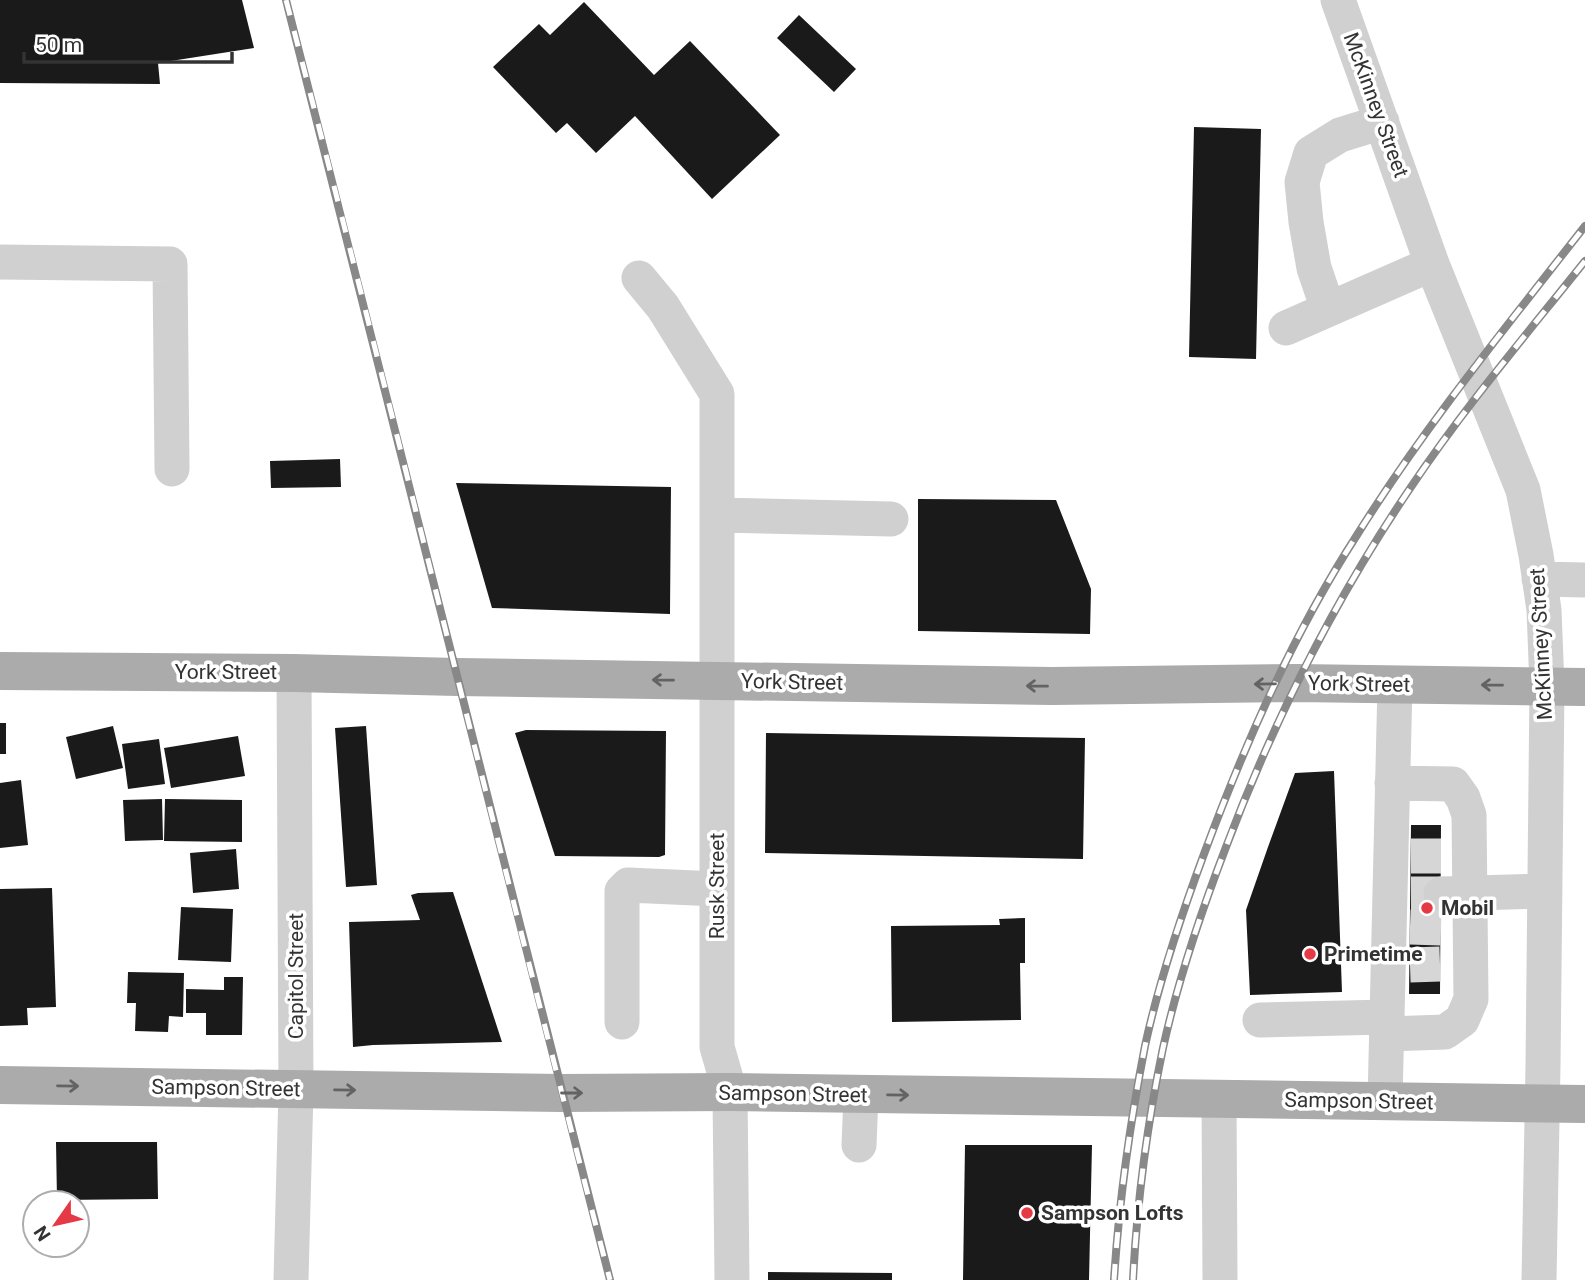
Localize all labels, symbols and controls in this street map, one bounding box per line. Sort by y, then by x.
scale bar [24,21,233,65]
street label: McKinney Street [1339,29,1413,181]
text: 50 m [35,33,82,57]
street label: McKinney Street [1525,567,1557,721]
street label: York Street [175,660,277,684]
street label: York Street [741,669,843,695]
street label: York Street [1308,671,1410,697]
one-way arrow [652,673,675,687]
one-way arrow [1254,677,1277,690]
one-way arrow [1481,678,1504,692]
one-way arrow [1026,679,1049,693]
street label: Rusk Street [705,833,729,939]
place label: Mobil [1441,896,1494,920]
marker: Mobil [1419,900,1435,916]
street label: Capitol Street [284,913,308,1039]
place label: Primetime [1324,942,1423,966]
marker: Primetime [1302,946,1318,962]
street label: Sampson Street [151,1075,301,1101]
one-way arrow [56,1079,79,1093]
street label: Sampson Street [718,1081,868,1107]
one-way arrow [333,1083,356,1097]
one-way arrow [560,1086,583,1100]
one-way arrow [886,1088,909,1102]
street label: Sampson Street [1284,1088,1434,1114]
north arrow [21,1189,91,1259]
place label: Sampson Lofts [1041,1201,1184,1225]
marker: Sampson Lofts [1019,1205,1035,1221]
text: N [29,1221,56,1245]

